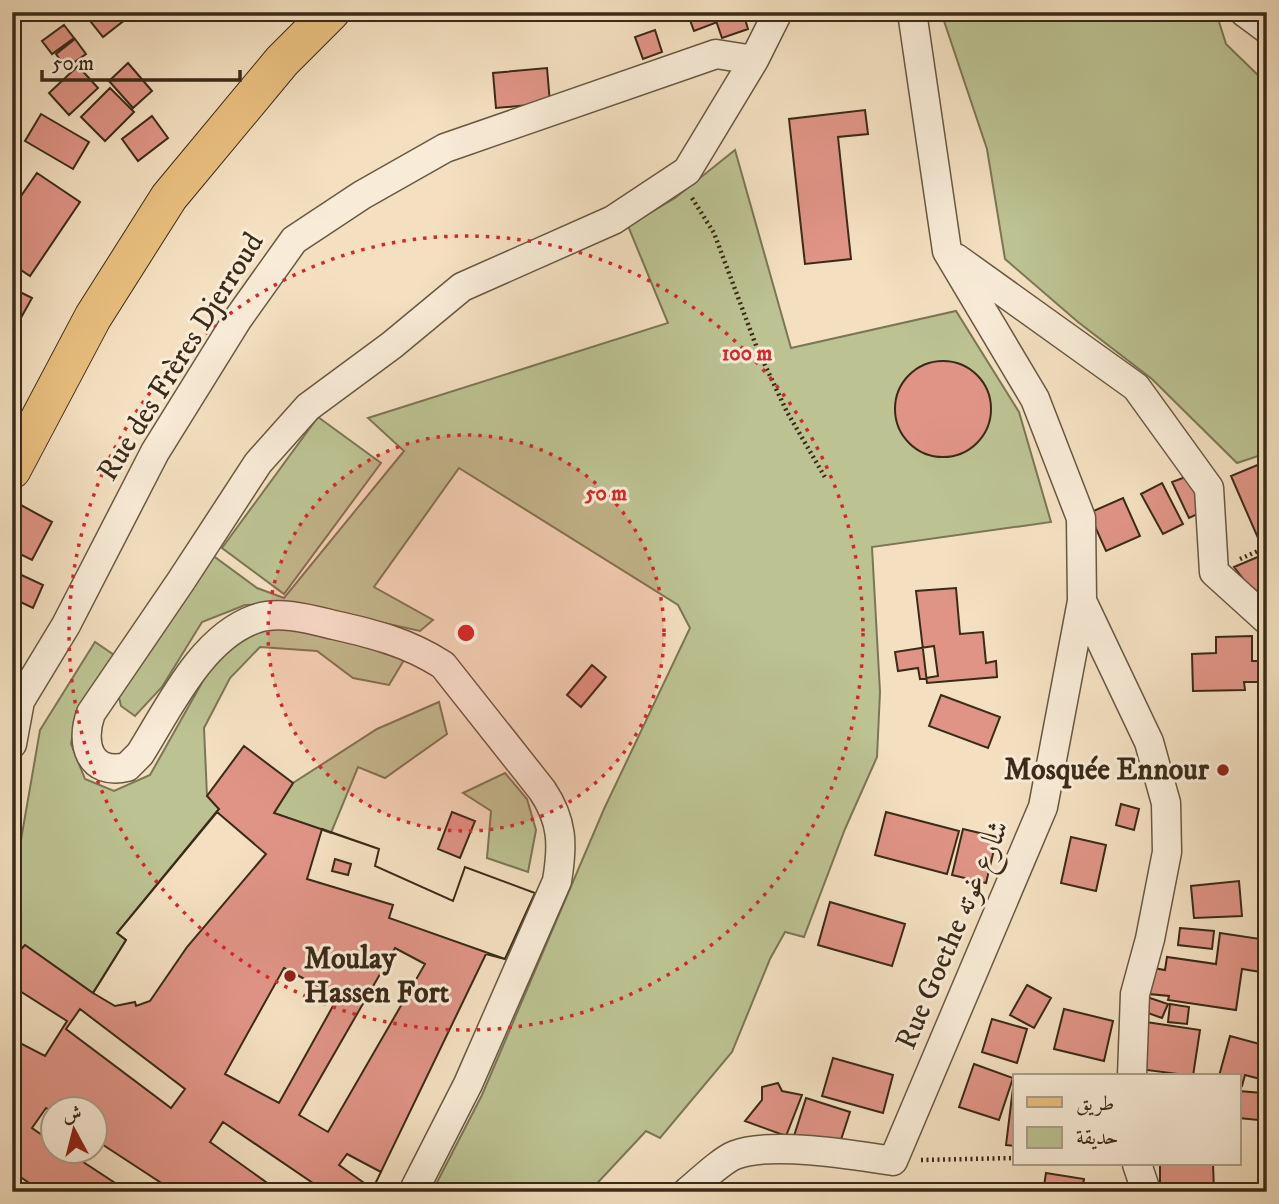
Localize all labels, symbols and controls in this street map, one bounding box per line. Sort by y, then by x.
scale bar [42,38,240,82]
text: 50 m [52,51,94,77]
street label: Rue des Frères Djerroud [90,226,272,488]
text: 100 m [722,341,772,367]
text: 50 m [584,481,627,507]
centre of rings [454,621,478,645]
place label: Mosquée Ennour [1004,752,1210,789]
marker: Mosquée Ennour [1215,762,1231,778]
street label: Rue Goethe شارع غوته [888,815,1023,1057]
place label: Moulay Hassen Fort [304,941,450,1012]
marker: Moulay Hassen Fort [282,968,298,984]
legend [1013,1074,1240,1166]
text: طريق [1076,1091,1114,1117]
north arrow [38,1096,108,1166]
text: ش [61,1102,83,1127]
text: حديقة [1076,1125,1119,1151]

